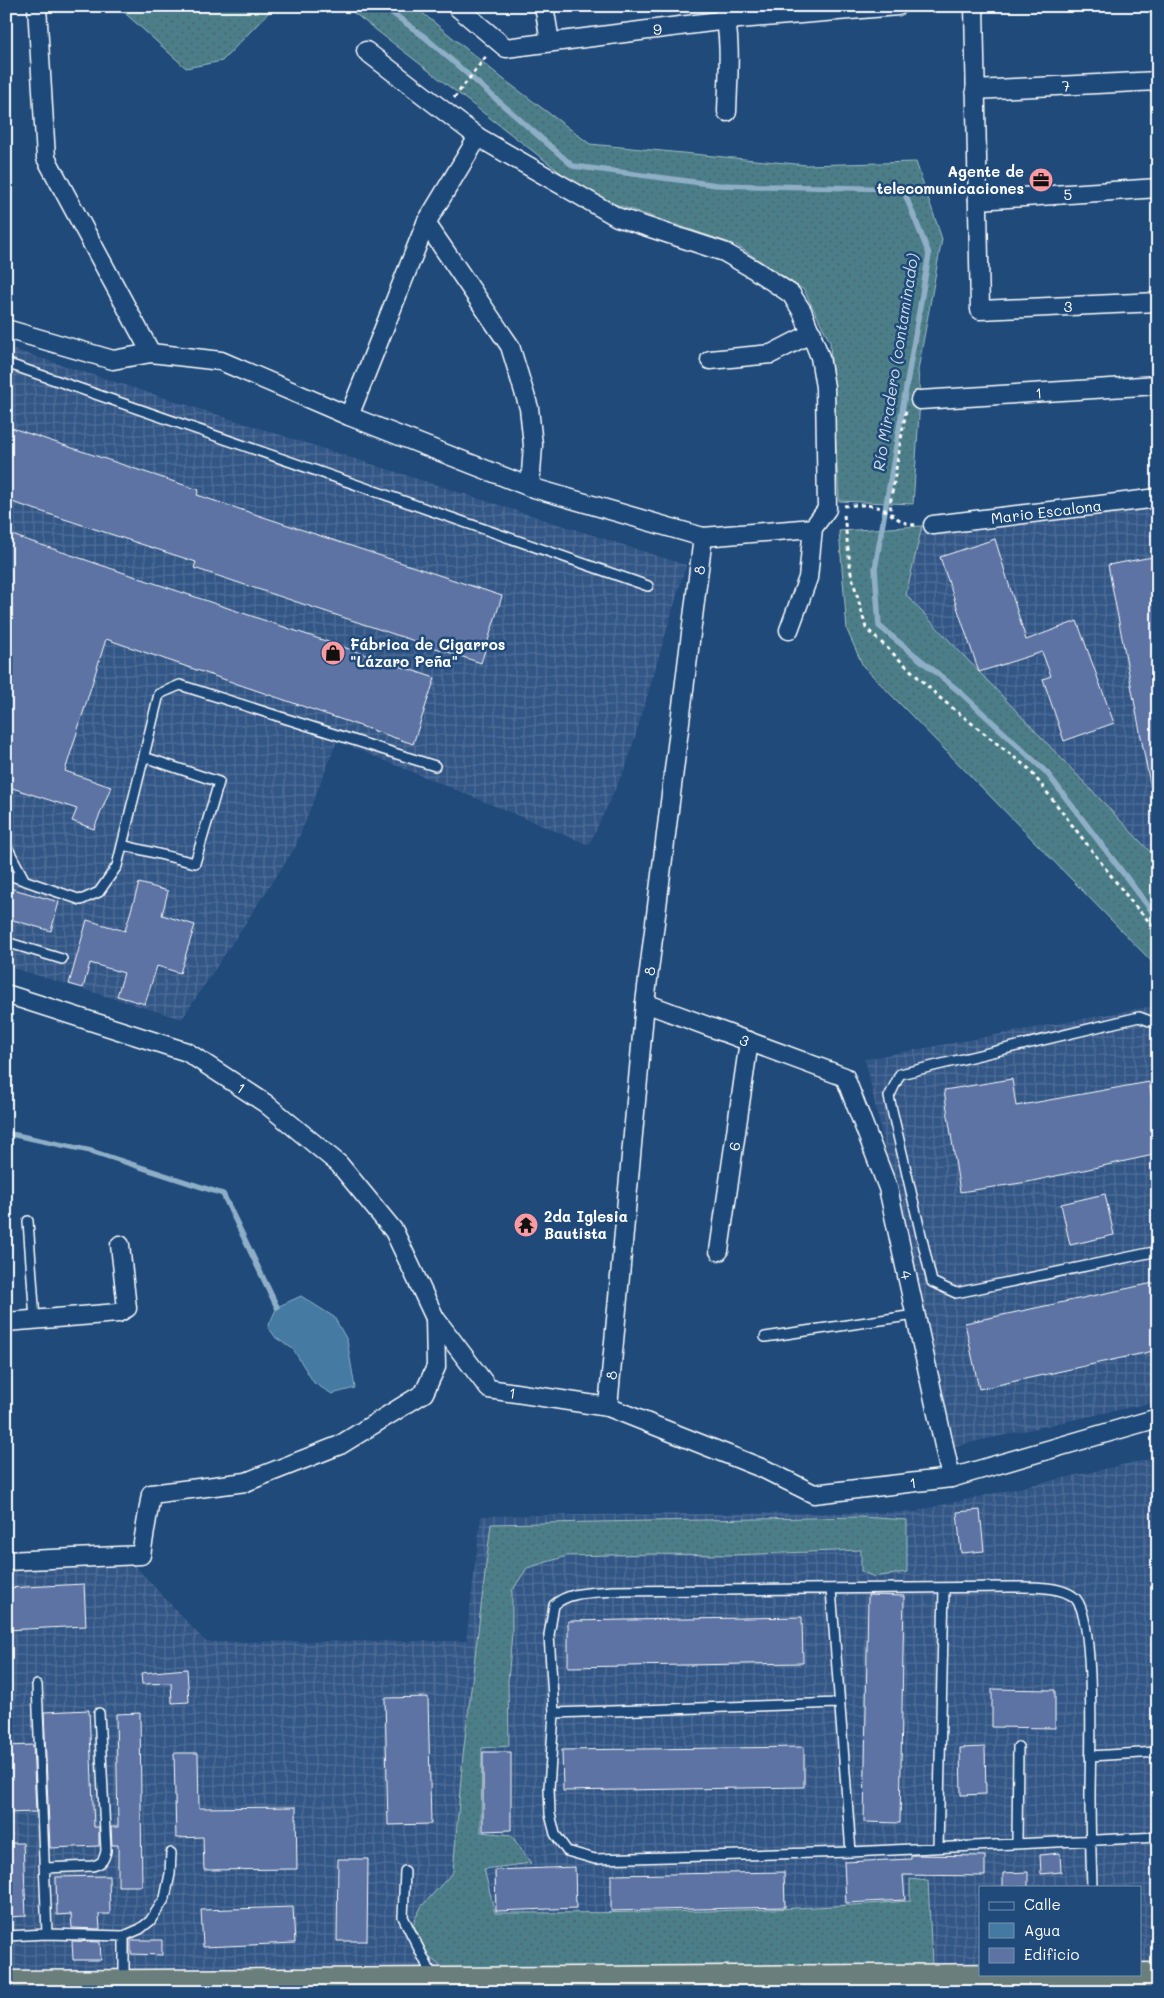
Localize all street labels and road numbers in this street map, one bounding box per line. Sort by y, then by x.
street label: 9 [652,18,663,39]
street label: 7 [1061,75,1071,96]
street label: 5 [1063,184,1073,204]
street label: 3 [1063,296,1073,316]
street label: 1 [1035,382,1043,403]
street label: Mario Escalona [990,495,1103,528]
street label: 8 [688,564,709,576]
street label: 8 [639,965,659,977]
street label: 3 [737,1029,752,1051]
street label: 1 [233,1077,250,1098]
street label: 6 [723,1140,745,1152]
street label: 4 [896,1268,918,1281]
street label: 8 [601,1370,621,1381]
street label: 1 [508,1382,517,1403]
street label: 1 [908,1472,917,1493]

